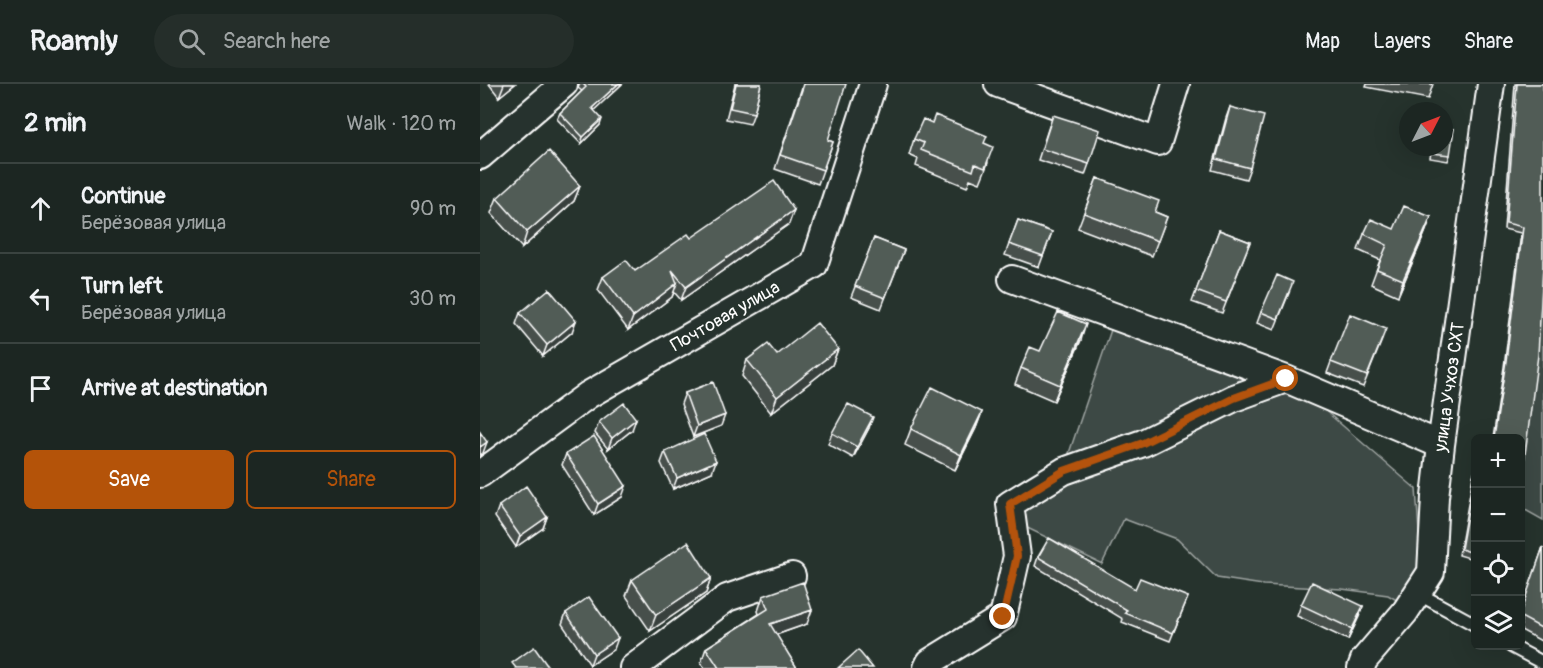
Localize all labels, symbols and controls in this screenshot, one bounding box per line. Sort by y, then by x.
search box [154,14,574,68]
text: Roamly [30,24,118,59]
icon: search [175,25,208,58]
text: Search here [223,27,330,55]
text: Map [1305,28,1340,55]
text: Layers [1373,28,1431,55]
text: Share [1464,28,1513,55]
north arrow [1399,102,1453,156]
text: 2 min [24,107,86,139]
text: Walk · 120 m [347,111,456,136]
text: Continue [81,182,165,210]
icon: ahead [24,192,57,225]
text: 90 m [410,196,456,221]
text: Берёзовая улица [81,210,226,235]
text: Turn left [81,272,163,300]
street label: Почтовая улица [666,276,784,357]
icon: left [24,282,57,315]
text: 30 m [409,286,456,311]
text: Берёзовая улица [81,300,226,325]
street label: улица Учхоз СХТ [1429,321,1470,454]
route start [1272,365,1298,391]
icon: arrive [24,372,57,405]
text: Arrive at destination [81,374,267,402]
map controls [1471,434,1525,650]
button: + [1471,434,1525,488]
button: Save [24,450,234,509]
button: Share [246,450,456,509]
button: − [1471,488,1525,542]
button: locate [1471,542,1525,596]
button: layers [1471,596,1525,650]
route end [989,603,1015,629]

